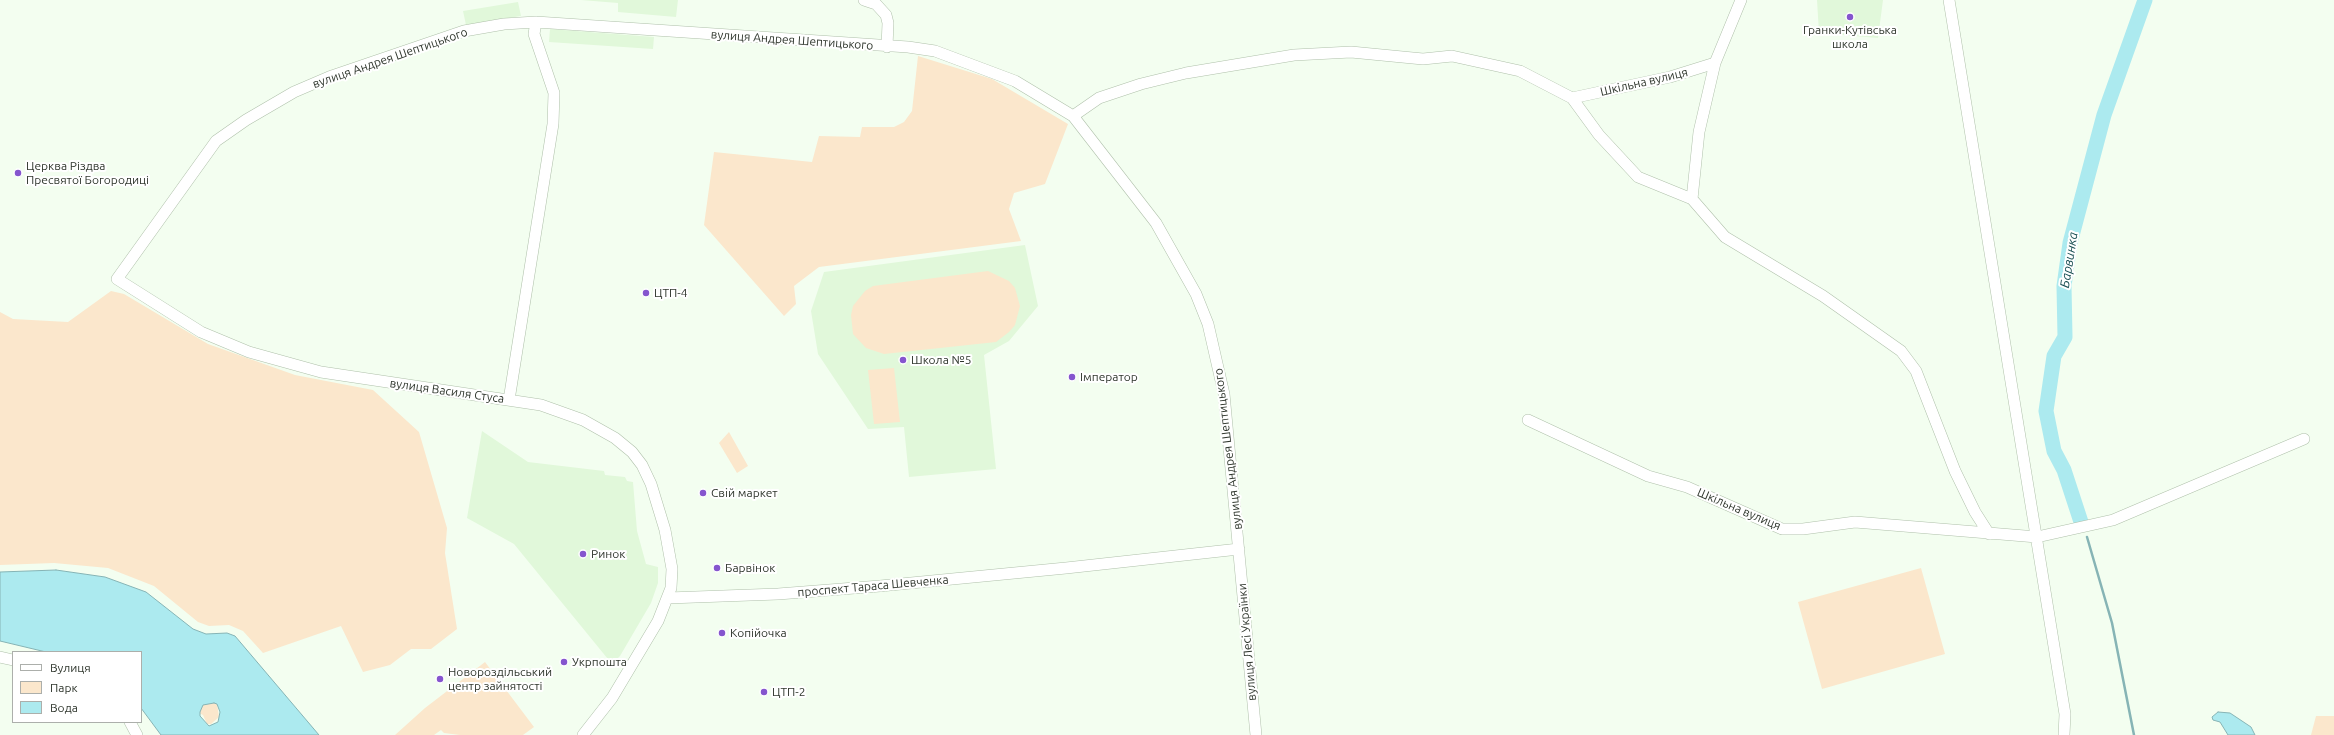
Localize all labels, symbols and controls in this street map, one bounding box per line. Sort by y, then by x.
marker: Гранки-Кутівська школа [1845,12,1855,22]
place label: Гранки-Кутівська школа [1803,23,1897,51]
street label: вулиця Андрея Шептицького [311,25,469,91]
street label: вулиця Андрея Шептицького [710,27,874,53]
street label: Шкільна вулиця [1599,65,1689,99]
place label: Церква Різдва Пресвятої Богородиці [26,159,149,187]
marker: Церква Різдва Пресвятої Богородиці [13,168,23,178]
water label: Барвинка [2057,231,2081,289]
place label: ЦТП-4 [654,286,688,300]
marker: ЦТП-4 [641,288,651,298]
place label: Школа №5 [911,353,972,367]
marker: Школа №5 [898,355,908,365]
street label: вулиця Андрея Шептицького [1211,367,1245,531]
place label: Імператор [1080,370,1138,384]
marker: Імператор [1067,372,1077,382]
street label: вулиця Василя Стуса [389,376,505,406]
street label: Шкільна вулиця [1695,485,1783,533]
place label: Свiй маркет [711,486,778,500]
marker: Свiй маркет [698,488,708,498]
place label: Ринок [591,547,625,561]
marker: Ринок [578,549,588,559]
place label: Барвінок [725,561,775,575]
marker: Барвінок [712,563,722,573]
street label: проспект Тараса Шевченка [797,572,949,600]
street label: вулиця Лесі Українки [1235,583,1259,701]
place label: Копійочка [730,626,787,640]
marker: Копійочка [717,628,727,638]
legend [12,651,142,723]
place label: Укрпошта [572,655,627,669]
marker: Укрпошта [559,657,569,667]
text: Вулиця [50,661,91,674]
place label: Новороздільський центр зайнятості [448,665,552,693]
marker: Новороздільський центр зайнятості [435,674,445,684]
text: Парк [50,681,78,694]
place label: ЦТП-2 [772,685,806,699]
marker: ЦТП-2 [759,687,769,697]
text: Вода [50,701,78,714]

